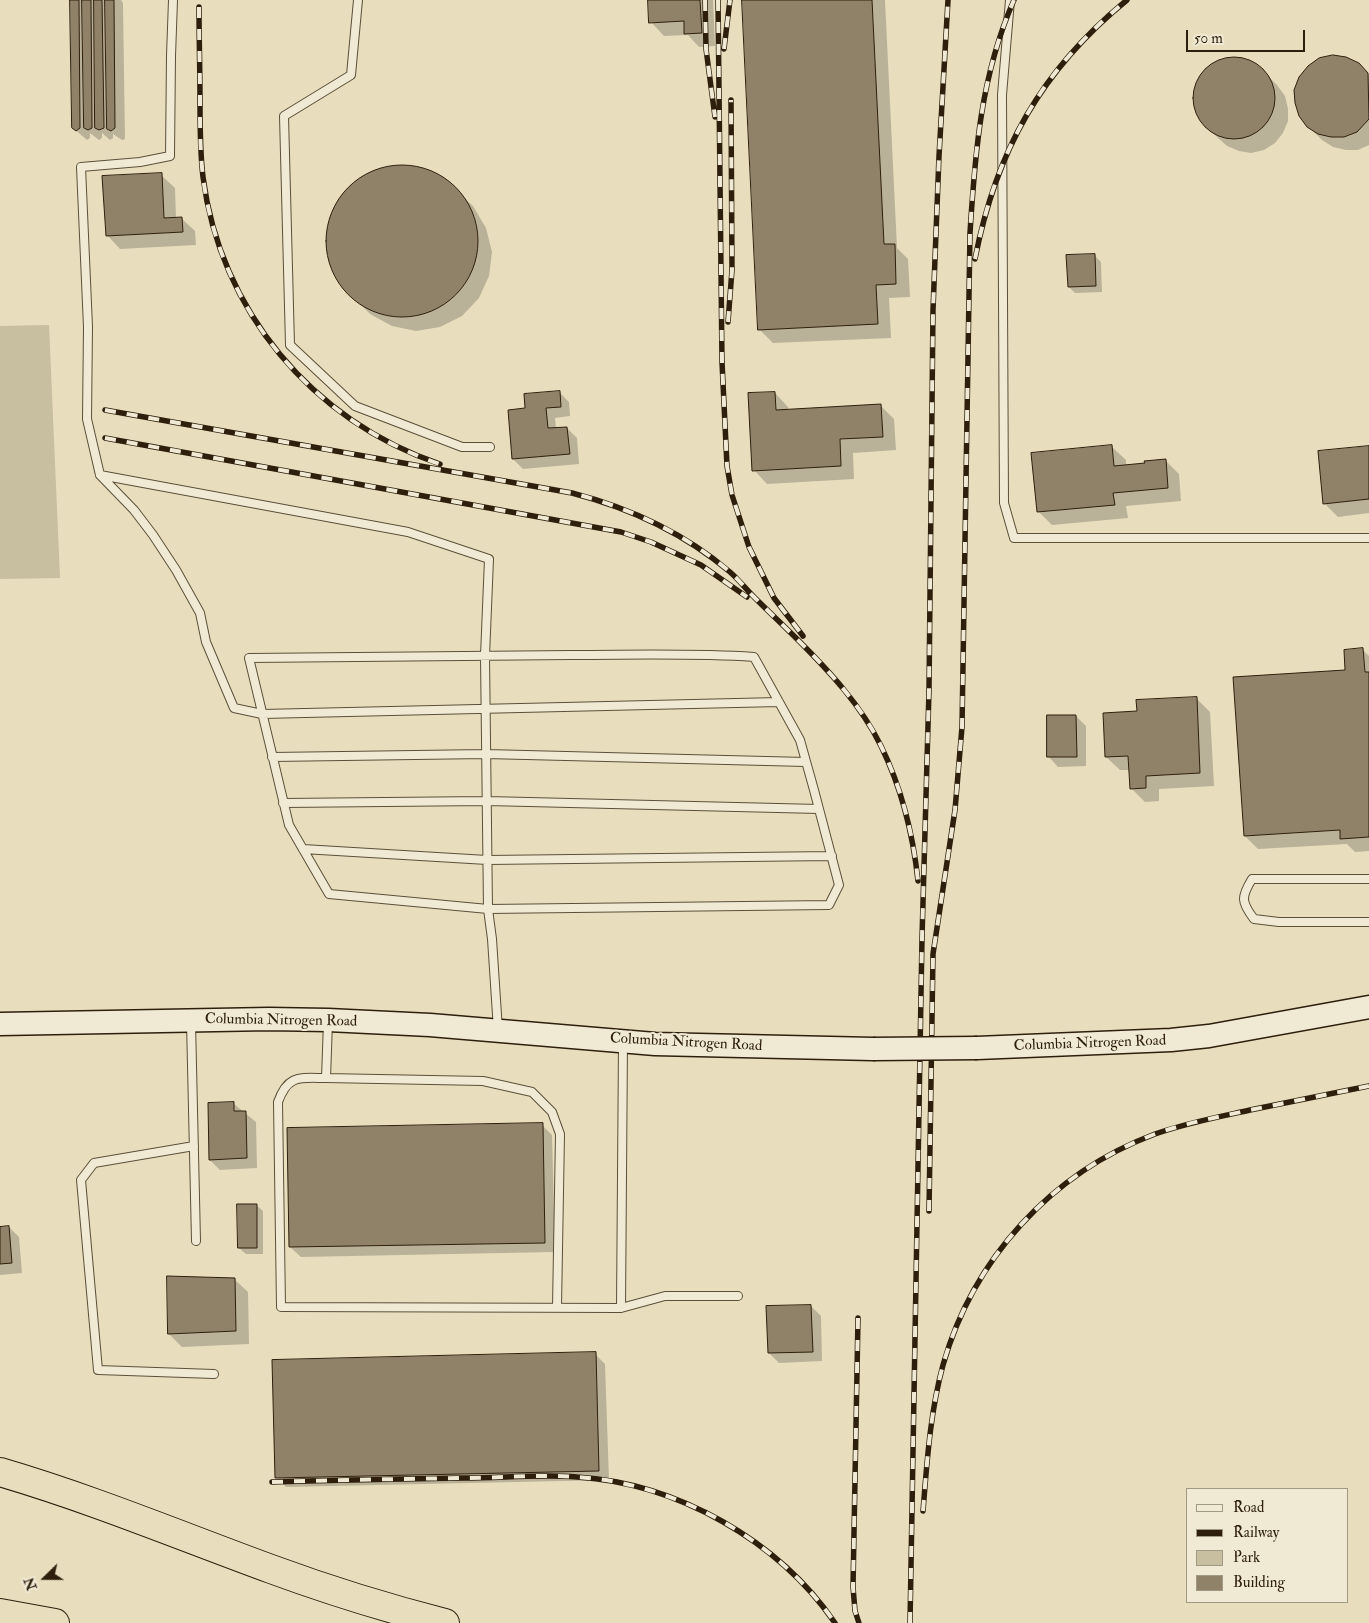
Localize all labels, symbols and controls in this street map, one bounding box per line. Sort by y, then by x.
scale bar [1189,20,1308,52]
text: 50 m [1194,29,1223,48]
street label: Columbia Nitrogen Road [205,1011,357,1031]
street label: Columbia Nitrogen Road [609,1030,763,1056]
street label: Columbia Nitrogen Road [1013,1032,1167,1056]
legend [1186,1488,1349,1603]
text: Road [1233,1498,1264,1517]
text: Railway [1233,1523,1279,1542]
text: Park [1233,1548,1260,1567]
north arrow [20,1553,70,1603]
text: Building [1233,1573,1285,1592]
text: N [20,1575,41,1593]

